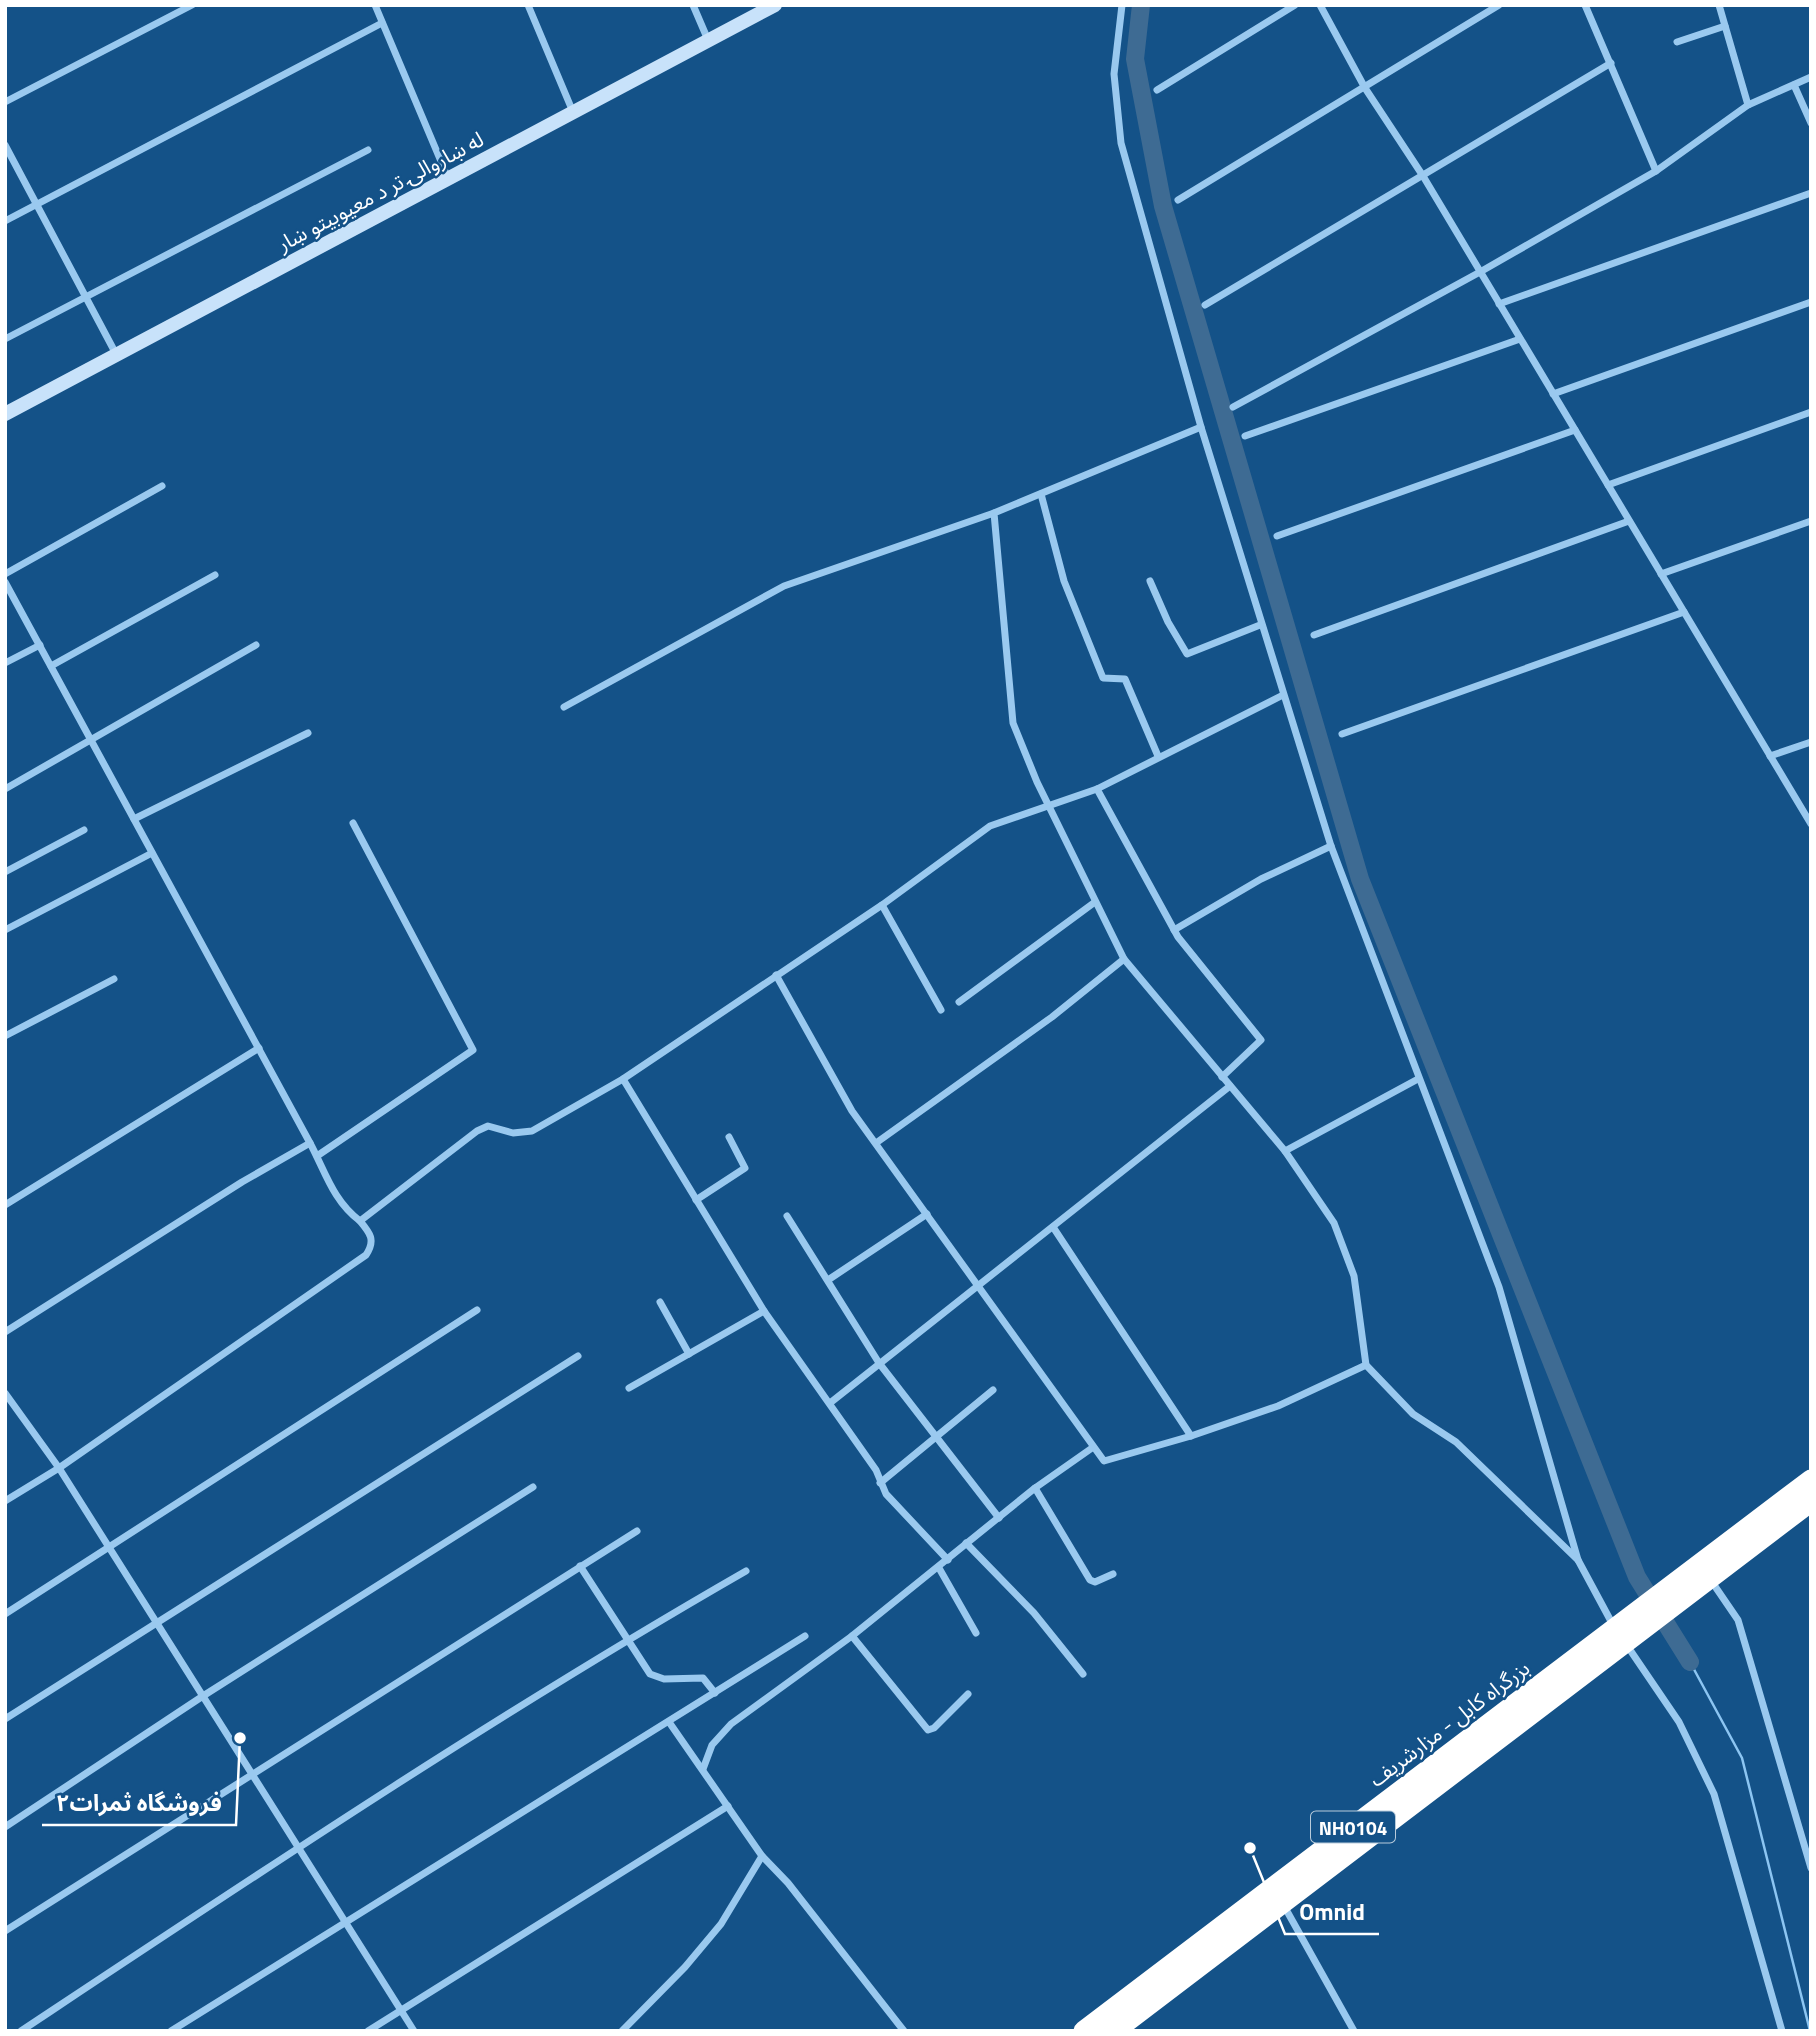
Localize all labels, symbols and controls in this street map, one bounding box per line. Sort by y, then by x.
street label: له ښاروالۍ تر د معیوبیتو ښار [270,123,489,260]
street label: بزرگراه کابل - مزارشریف [1362,1652,1536,1794]
callout: فروشگاه ثمرات٢ [42,1781,236,1825]
text: فروشگاه ثمرات٢ [56,1785,222,1820]
road number: NH0104 [1311,1812,1395,1842]
callout: Omnid [1285,1890,1379,1934]
text: Omnid [1299,1894,1365,1929]

